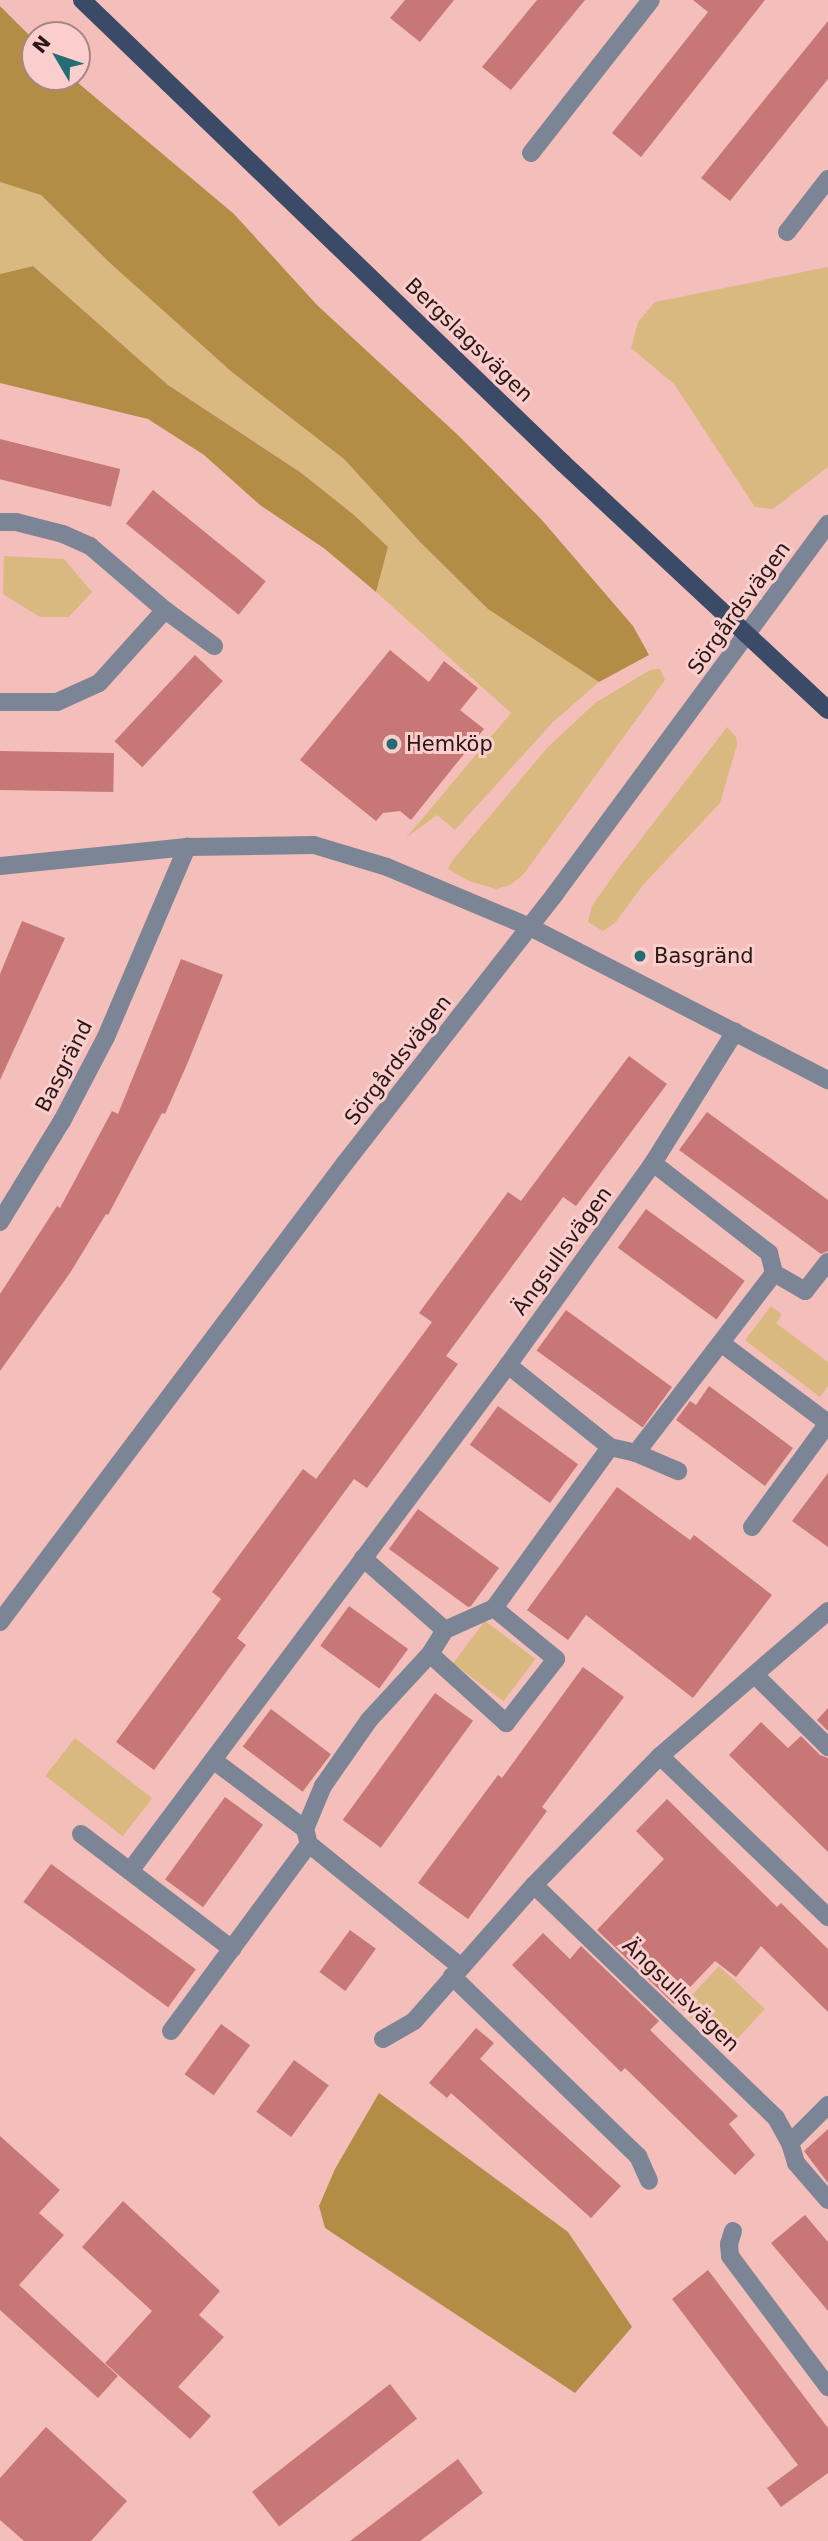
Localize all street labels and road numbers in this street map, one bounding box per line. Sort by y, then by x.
street label: Bergslagsvägen [400,273,538,407]
street label: Sörgårdsvägen [682,537,796,679]
street label: Sörgårdsvägen [339,990,457,1130]
street label: Basgränd [30,1016,98,1116]
street label: Ängsullsvägen [507,1182,617,1320]
street label: Ängsullsvägen [617,1933,745,2057]

